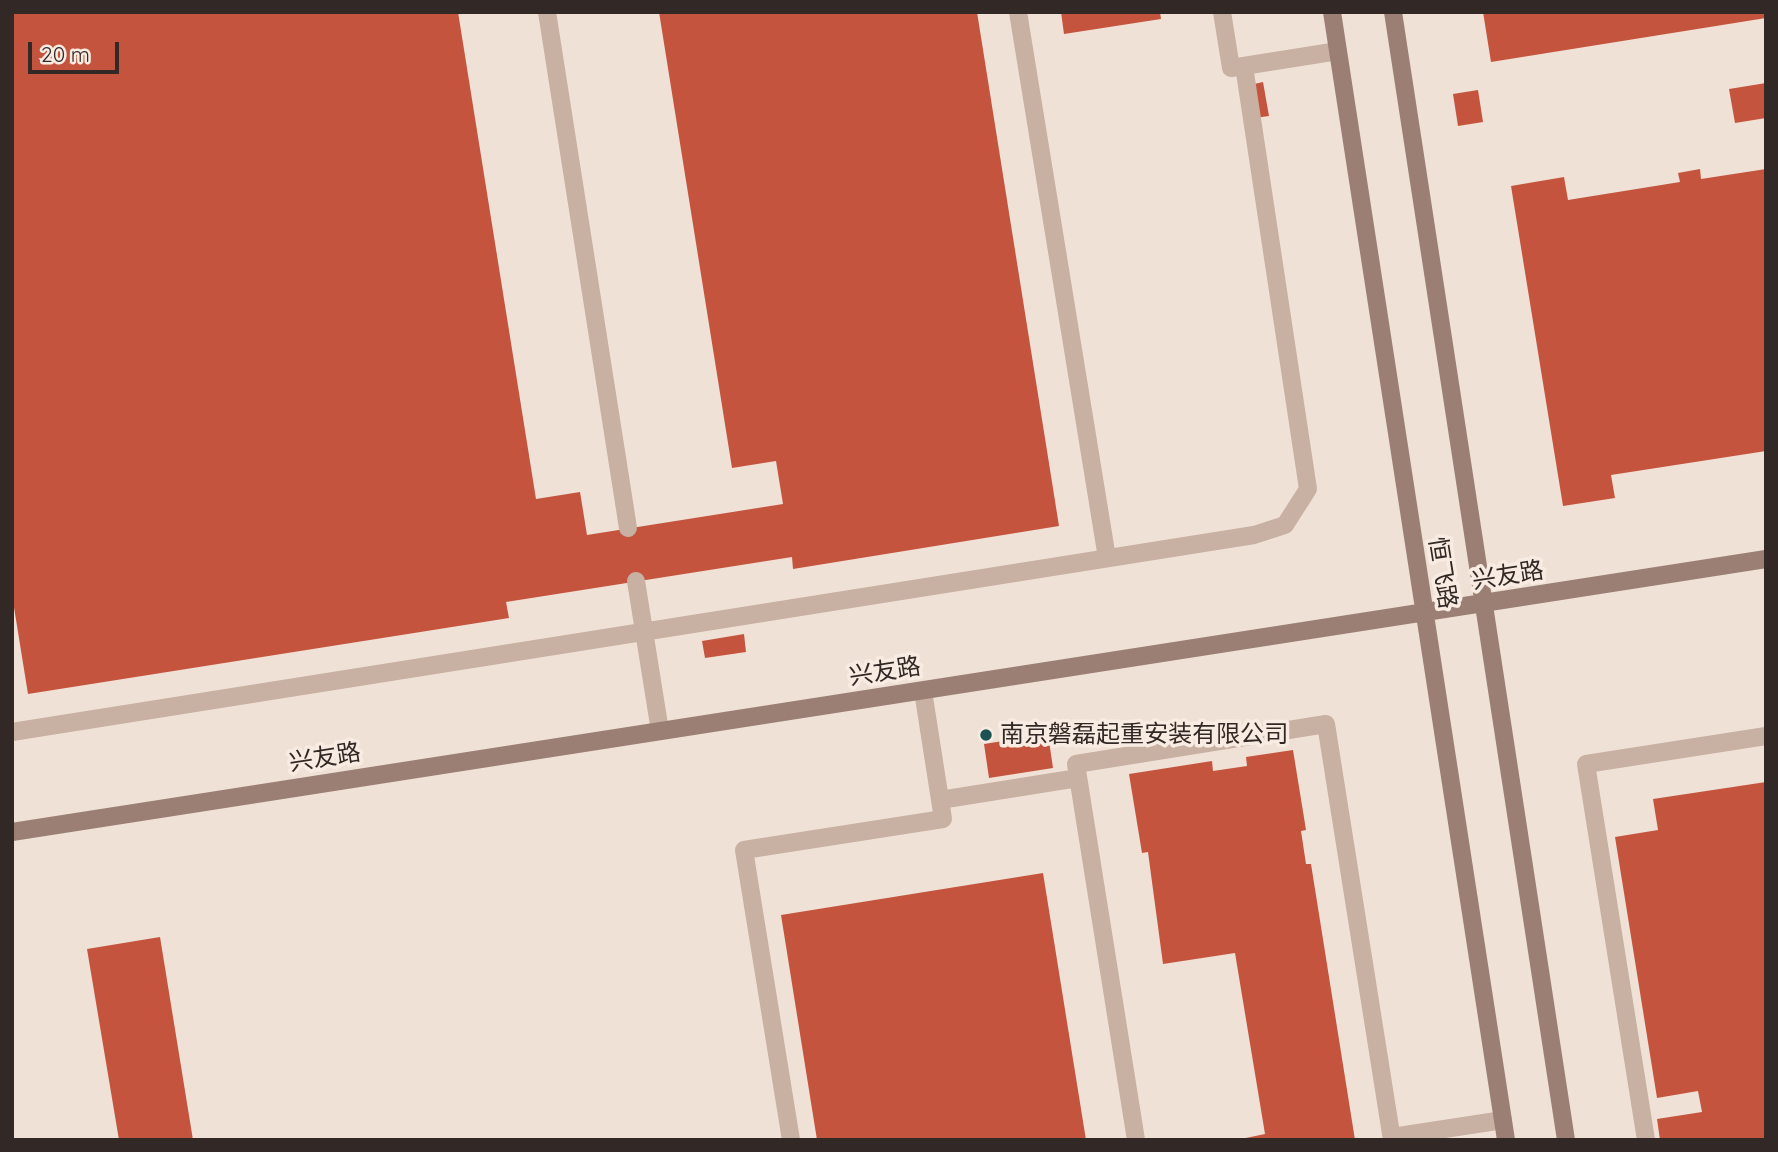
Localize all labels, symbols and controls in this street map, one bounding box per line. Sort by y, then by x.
scale bar [32,28,122,72]
text: 20 m [41,41,90,67]
street label: 恒飞路 [1422,535,1462,611]
street label: 兴友路 [1470,556,1546,596]
street label: 兴友路 [847,652,923,692]
place label: 南京磐磊起重安装有限公司 [1000,721,1288,749]
marker: 南京磐磊起重安装有限公司 [978,727,994,743]
street label: 兴友路 [287,738,363,778]

